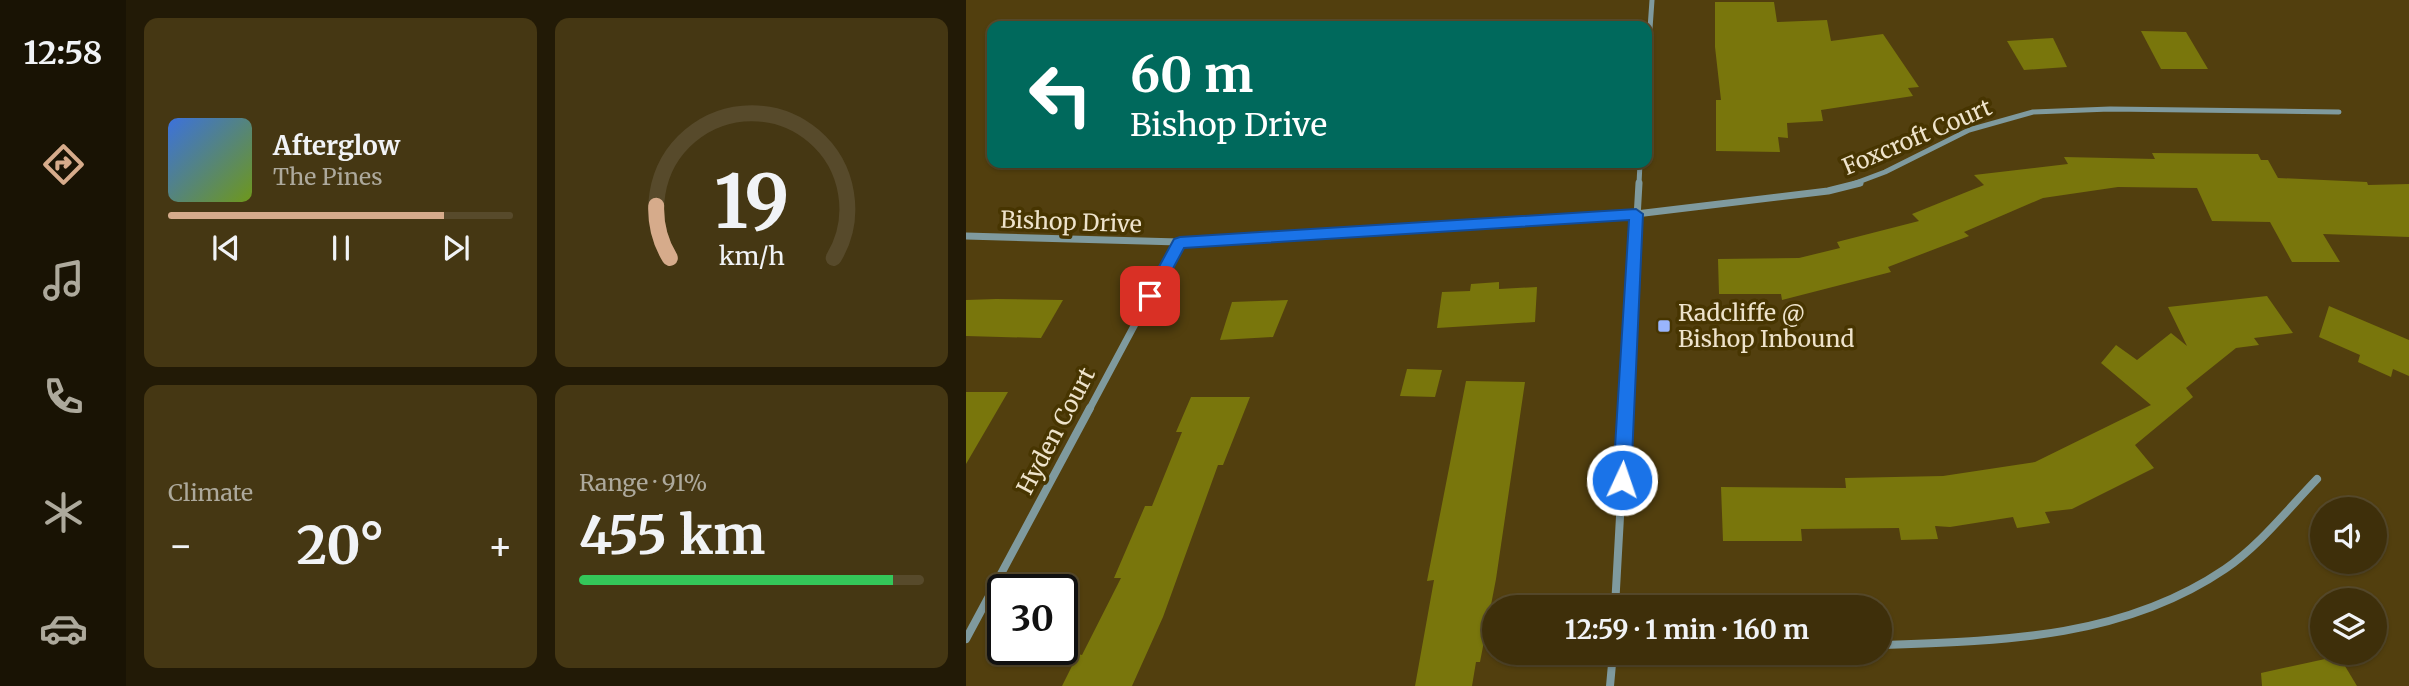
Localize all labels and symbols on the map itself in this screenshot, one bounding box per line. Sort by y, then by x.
street label: Foxcroft Court [1838,92,1996,181]
street label: Bishop Drive [1000,205,1142,238]
pin [1120,266,1180,326]
place label: Radcliffe @ Bishop Inbound [1678,298,1855,353]
marker: Radcliffe @ Bishop Inbound [1656,318,1672,334]
street label: Hyden Court [1010,362,1101,499]
position arrow [1585,443,1659,517]
speed limit sign: 30 [987,574,1078,665]

